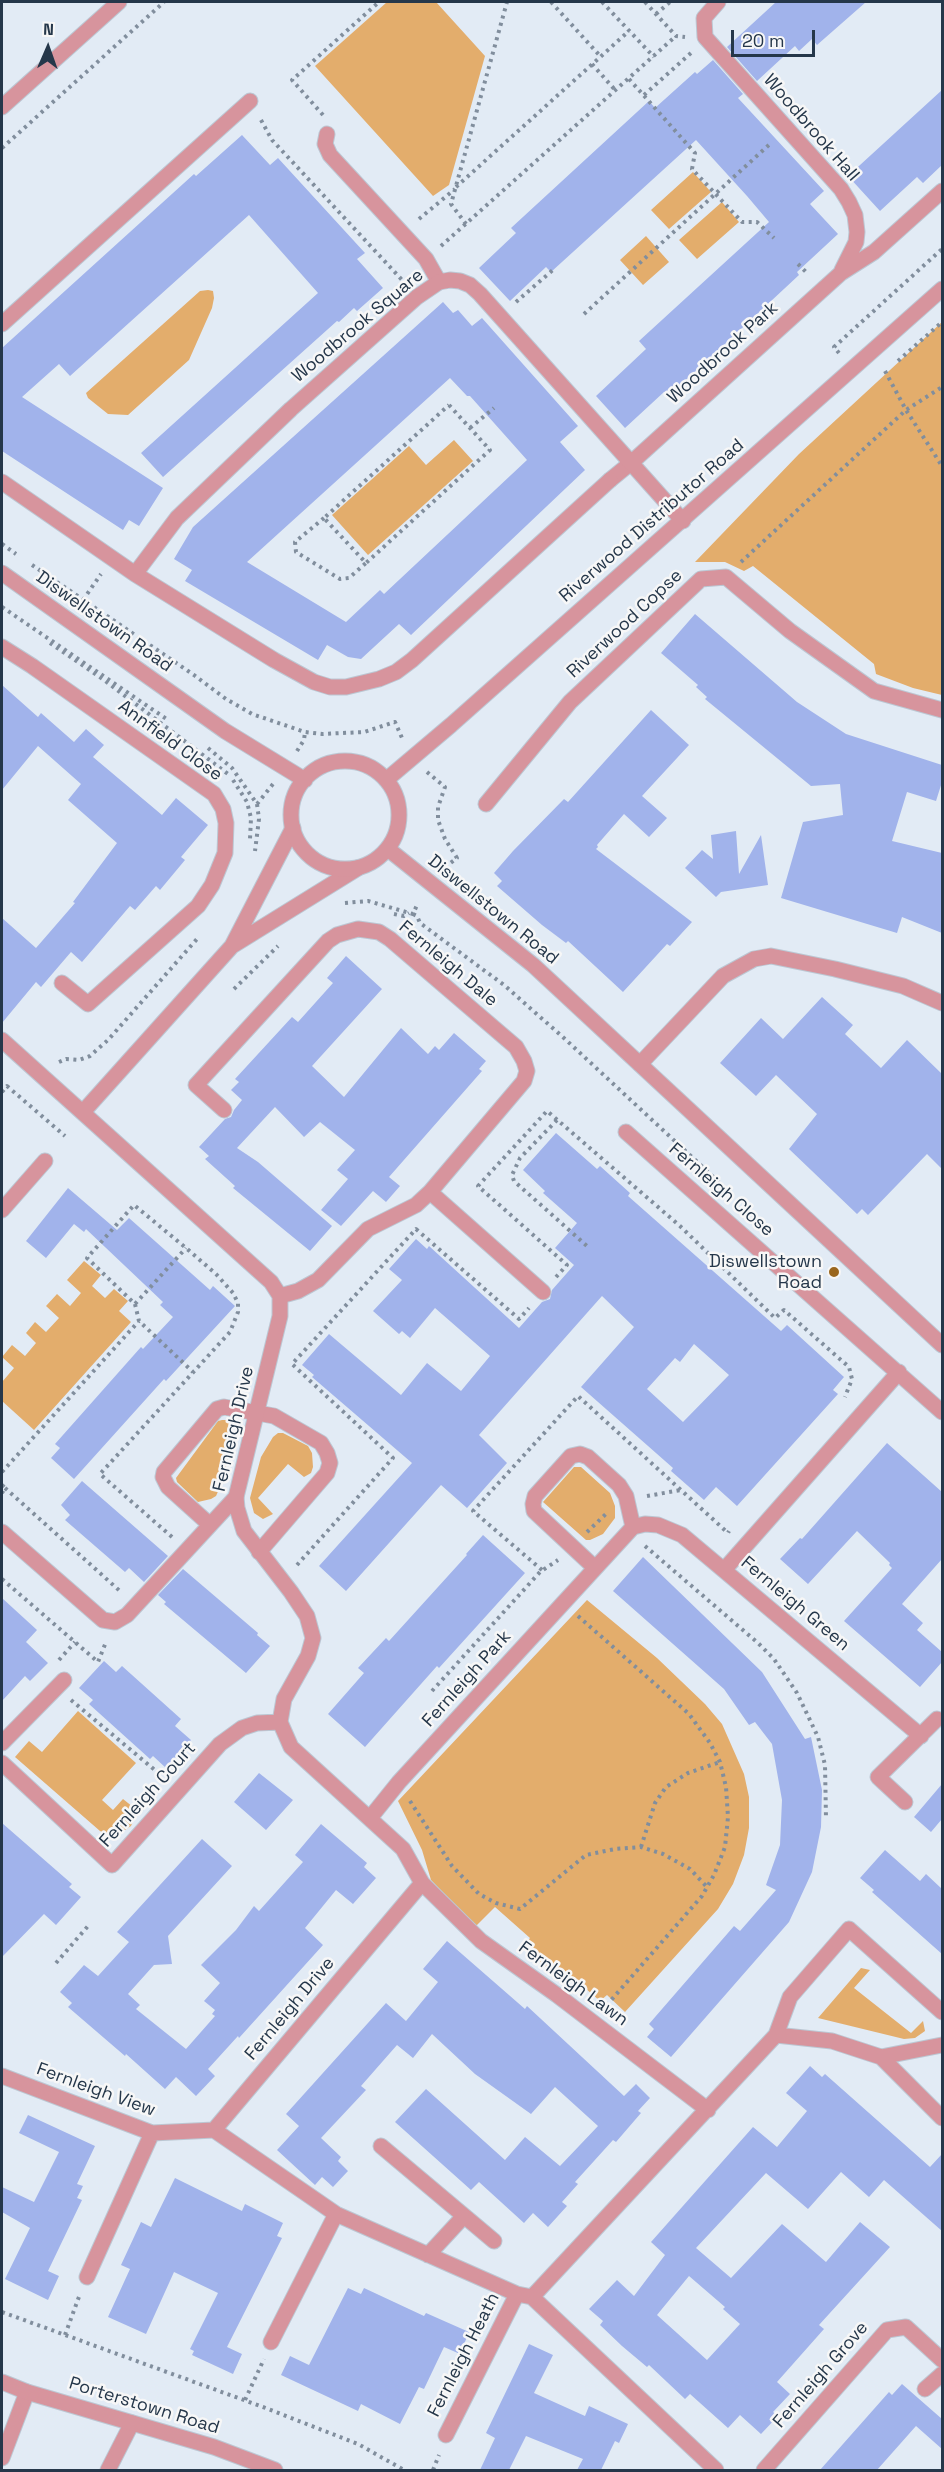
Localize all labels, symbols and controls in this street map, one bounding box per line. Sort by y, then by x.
north arrow [18,18,78,78]
scale bar [734,18,818,56]
text: N [43,19,54,40]
text: 20 m [742,29,785,52]
street label: Woodbrook Hall [759,70,863,186]
street label: Woodbrook Square [288,265,428,387]
street label: Woodbrook Park [663,298,783,408]
street label: Riverwood Distributor Road [555,435,749,607]
street label: Riverwood Copse [563,565,687,683]
street label: Diswellstown Road [32,567,176,677]
street label: Annfield Close [114,696,226,786]
street label: Diswellstown Road [423,851,563,969]
street label: Fernleigh Dale [394,916,502,1012]
street label: Fernleigh Close [664,1139,778,1241]
place label: Diswellstown Road [709,1251,822,1294]
marker: Diswellstown Road [827,1265,841,1279]
street label: Fernleigh Drive [209,1364,259,1494]
street label: Fernleigh Green [736,1552,854,1656]
street label: Fernleigh Park [418,1626,516,1732]
street label: Fernleigh Court [95,1738,201,1852]
street label: Fernleigh Lawn [514,1937,632,2031]
street label: Fernleigh Drive [241,1953,339,2065]
street label: Fernleigh View [33,2058,159,2122]
street label: Fernleigh Heath [423,2289,505,2421]
street label: Fernleigh Grove [769,2317,873,2433]
street label: Porterstown Road [66,2373,222,2439]

